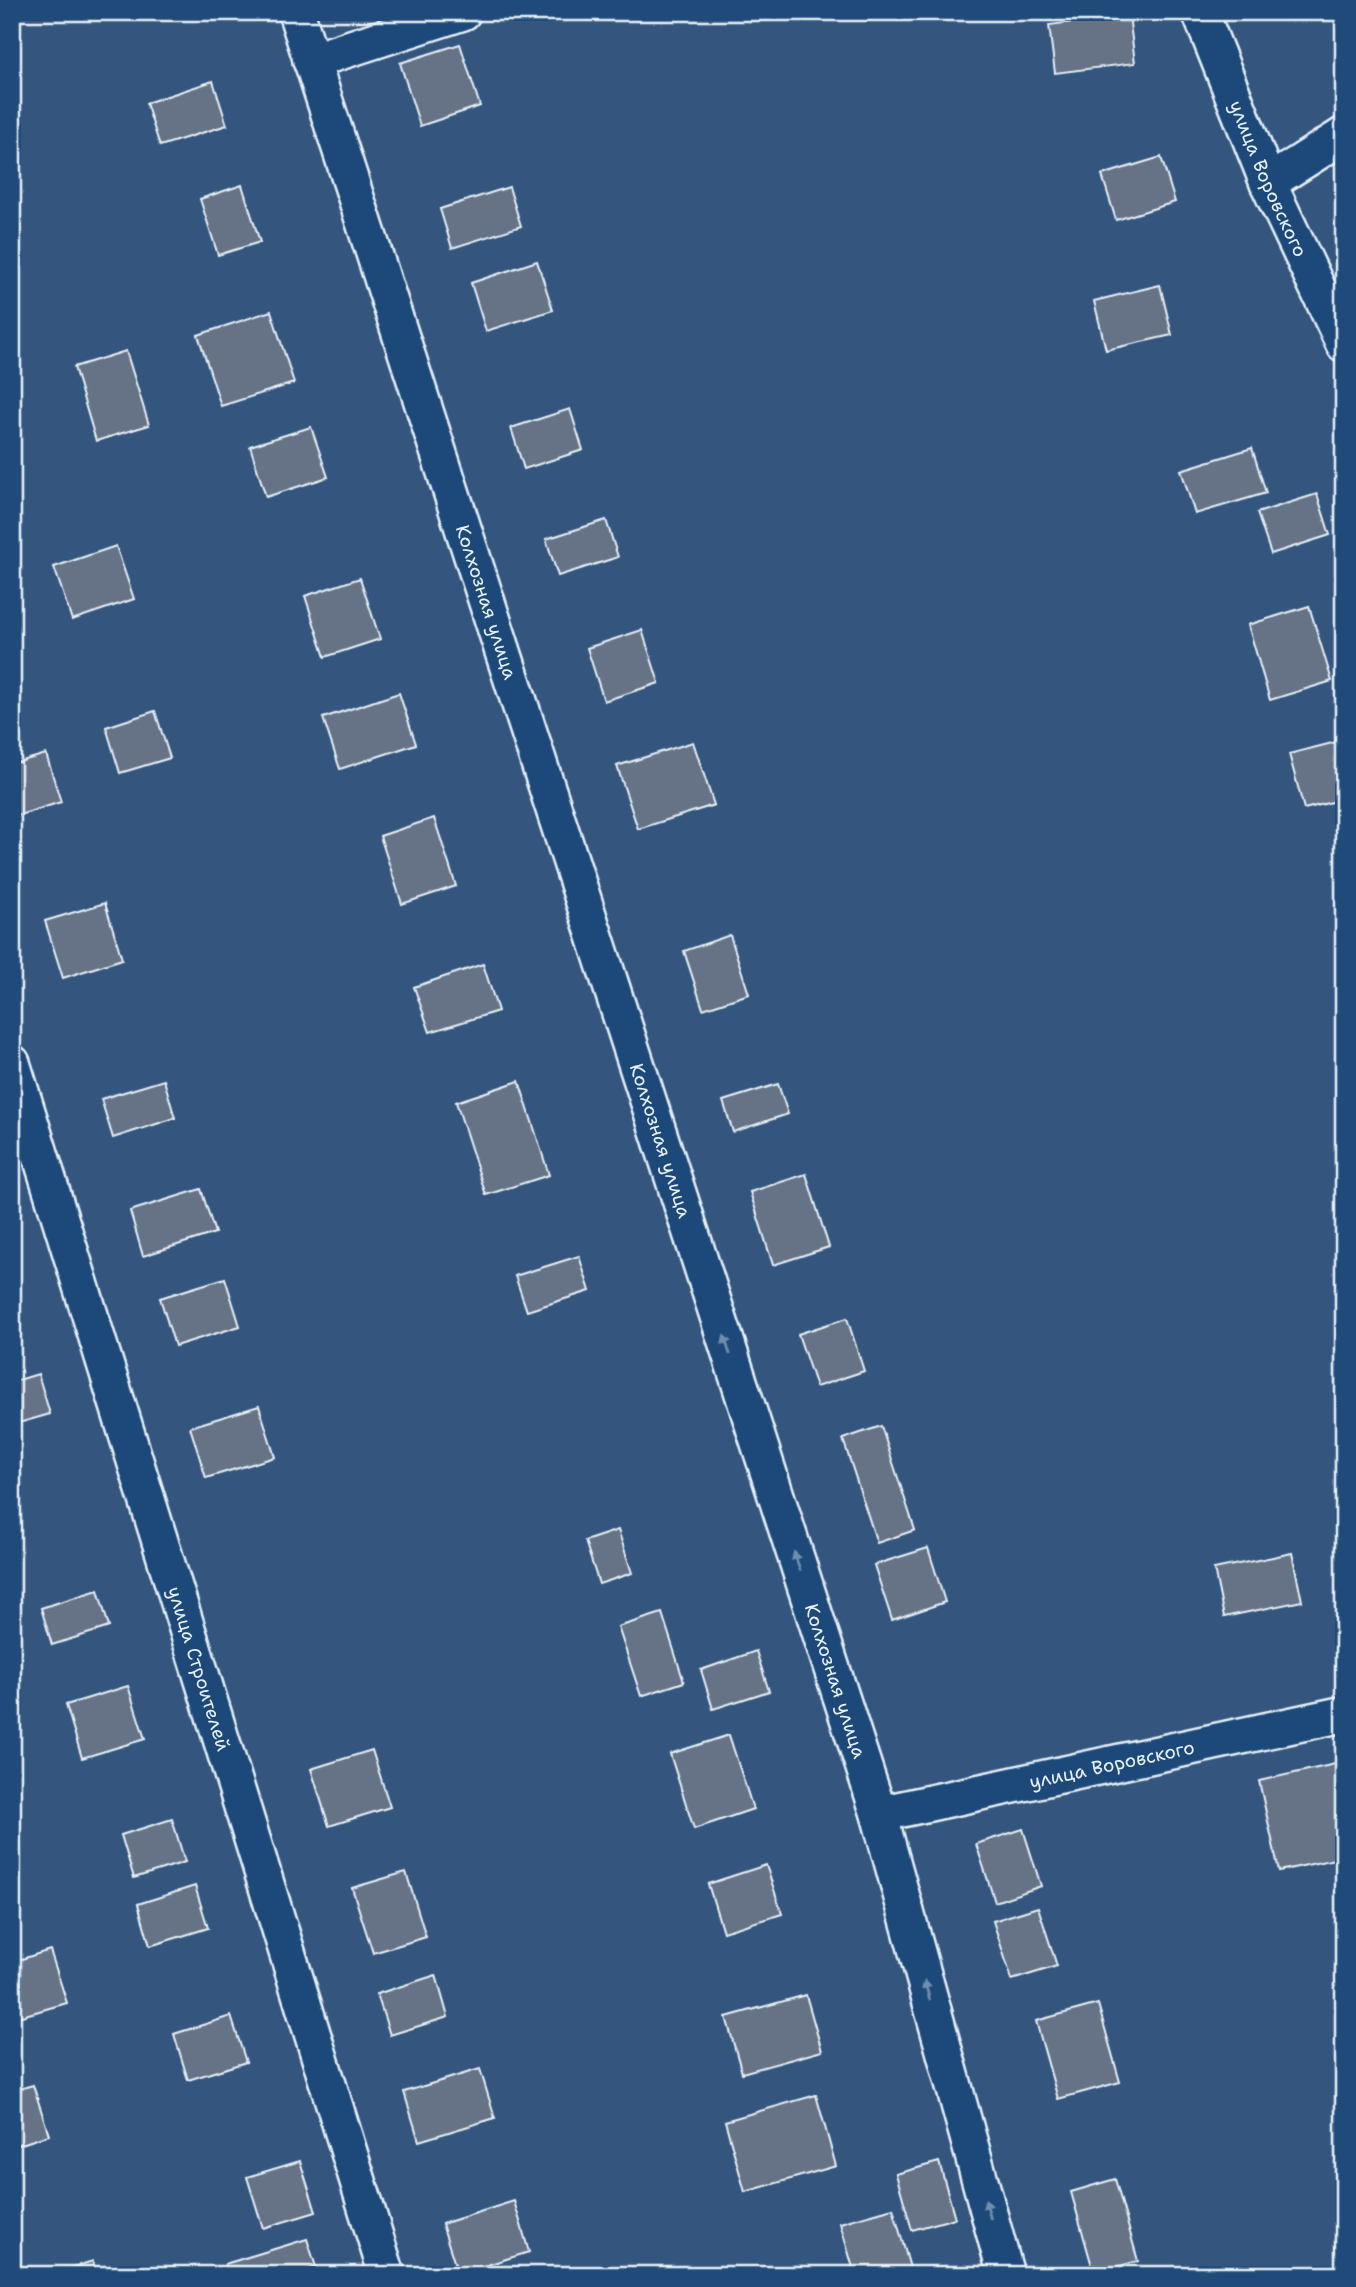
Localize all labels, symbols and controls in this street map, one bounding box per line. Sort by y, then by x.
street label: улица Воровского [1224,96,1314,261]
street label: Колхозная улица [450,521,524,683]
street label: Колхозная улица [624,1060,698,1221]
one-way arrow [721,1334,732,1355]
one-way arrow [791,1550,802,1571]
street label: улица Строителей [162,1583,237,1754]
street label: Колхозная улица [799,1600,873,1762]
street label: улица Воровского [1027,1734,1197,1794]
one-way arrow [921,1978,932,2000]
one-way arrow [982,2198,992,2219]

